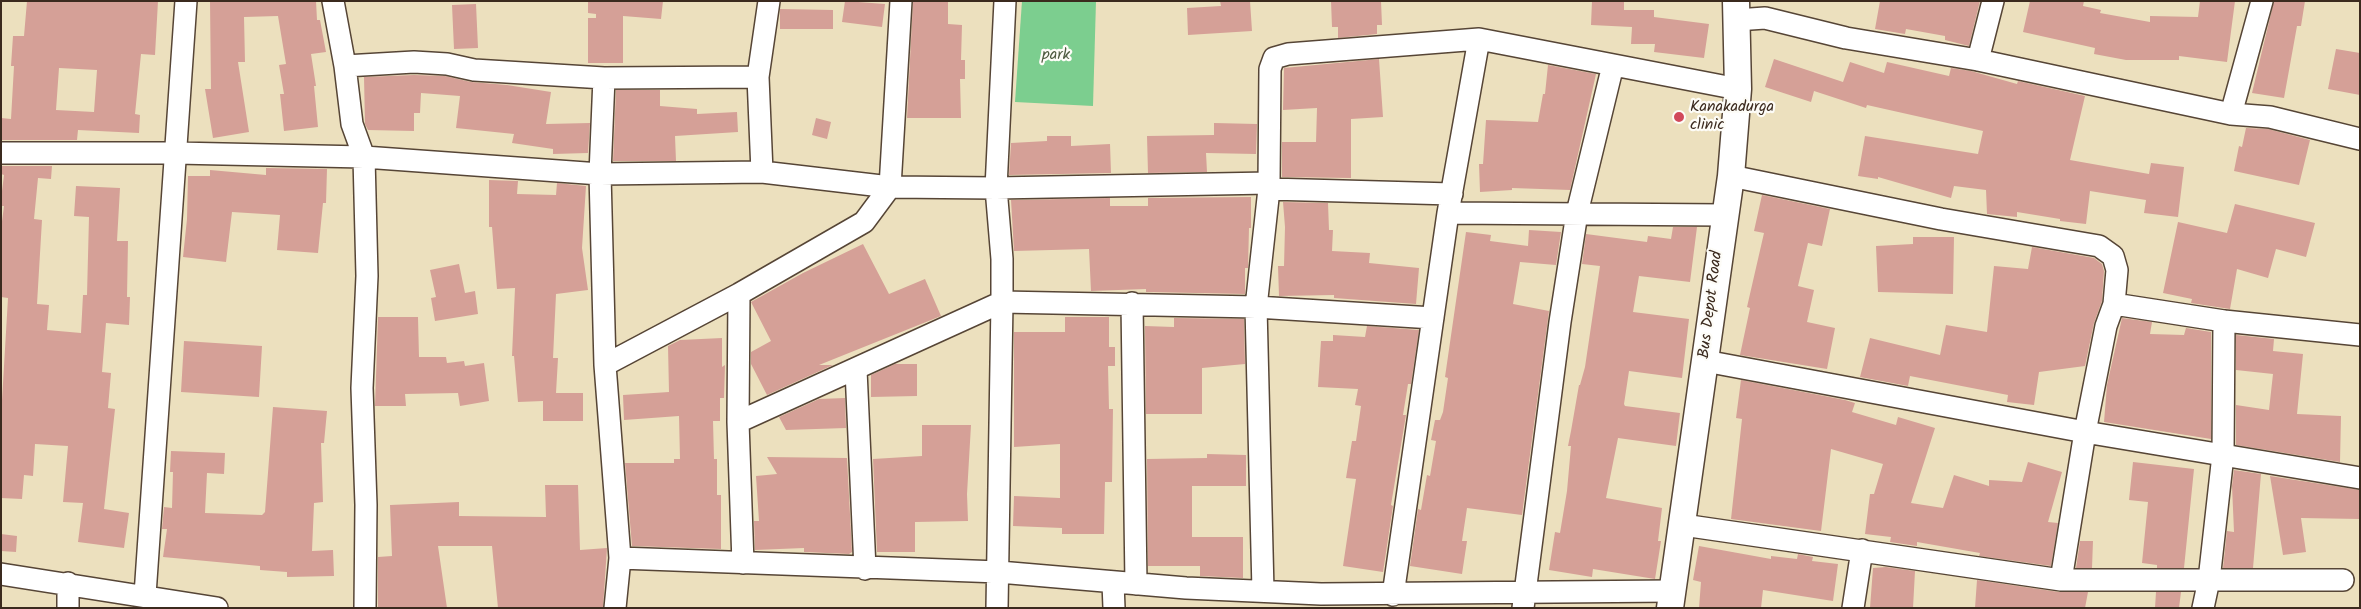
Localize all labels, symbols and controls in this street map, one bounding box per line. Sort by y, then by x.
park label: park [1042,46,1070,66]
place label: Kanakadurga clinic [1690,98,1774,136]
marker: Kanakadurga clinic [1672,110,1686,124]
street label: Bus Depot Road [1696,250,1728,360]

